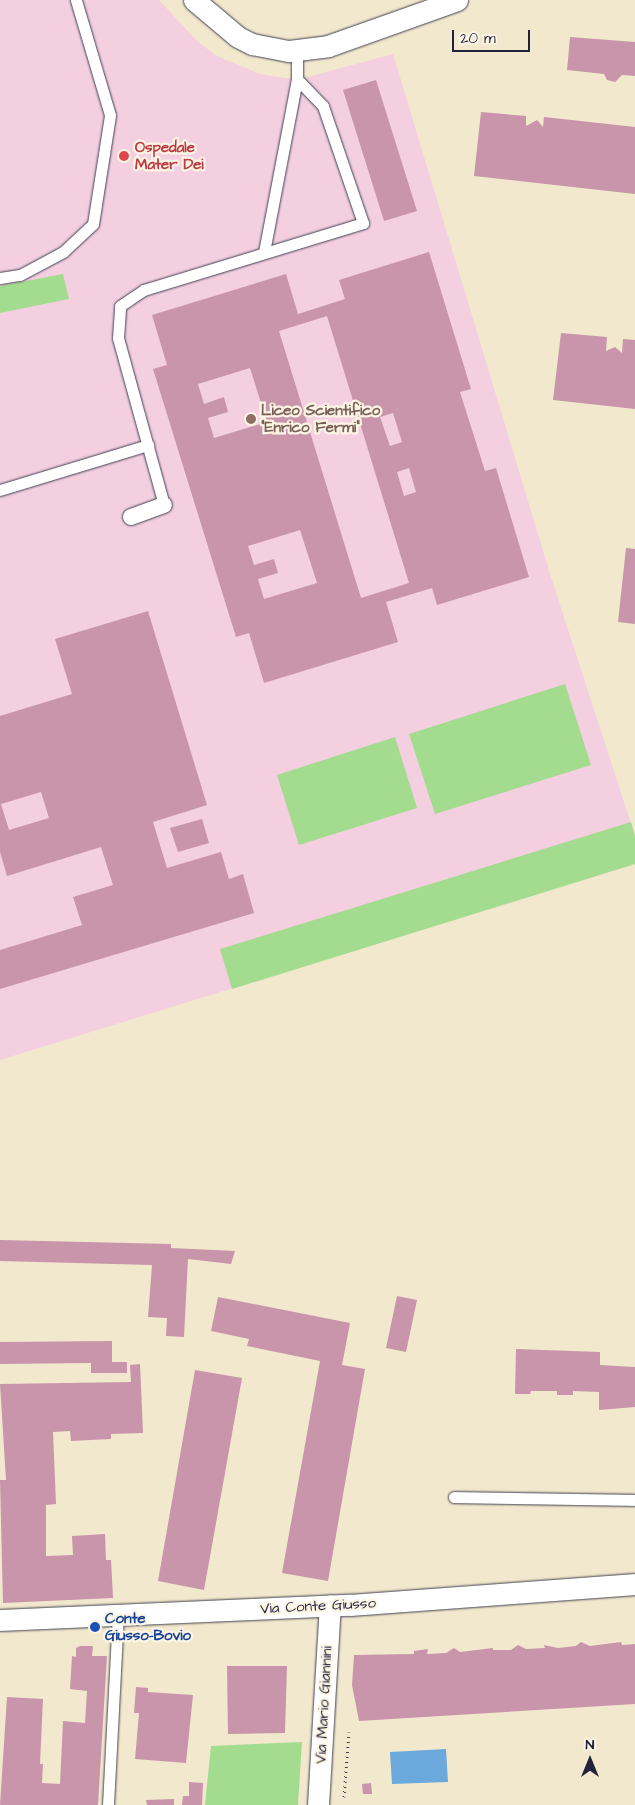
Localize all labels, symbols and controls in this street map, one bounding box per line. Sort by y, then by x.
scale bar [455,20,532,52]
text: 20 m [460,28,496,49]
place label: Ospedale Mater Dei [135,138,204,173]
marker: Ospedale Mater Dei [117,149,131,163]
place label: Liceo Scientifico "Enrico Fermi" [261,401,380,436]
marker: Liceo Scientifico "Enrico Fermi" [245,413,257,425]
street label: Via Conte Giusso [260,1594,376,1618]
place label: Conte Giusso-Bovio [105,1609,191,1644]
marker: Conte Giusso-Bovio [89,1621,101,1633]
street label: Via Mario Giannini [312,1646,336,1764]
north arrow [565,1735,615,1785]
text: N [586,1735,594,1755]

